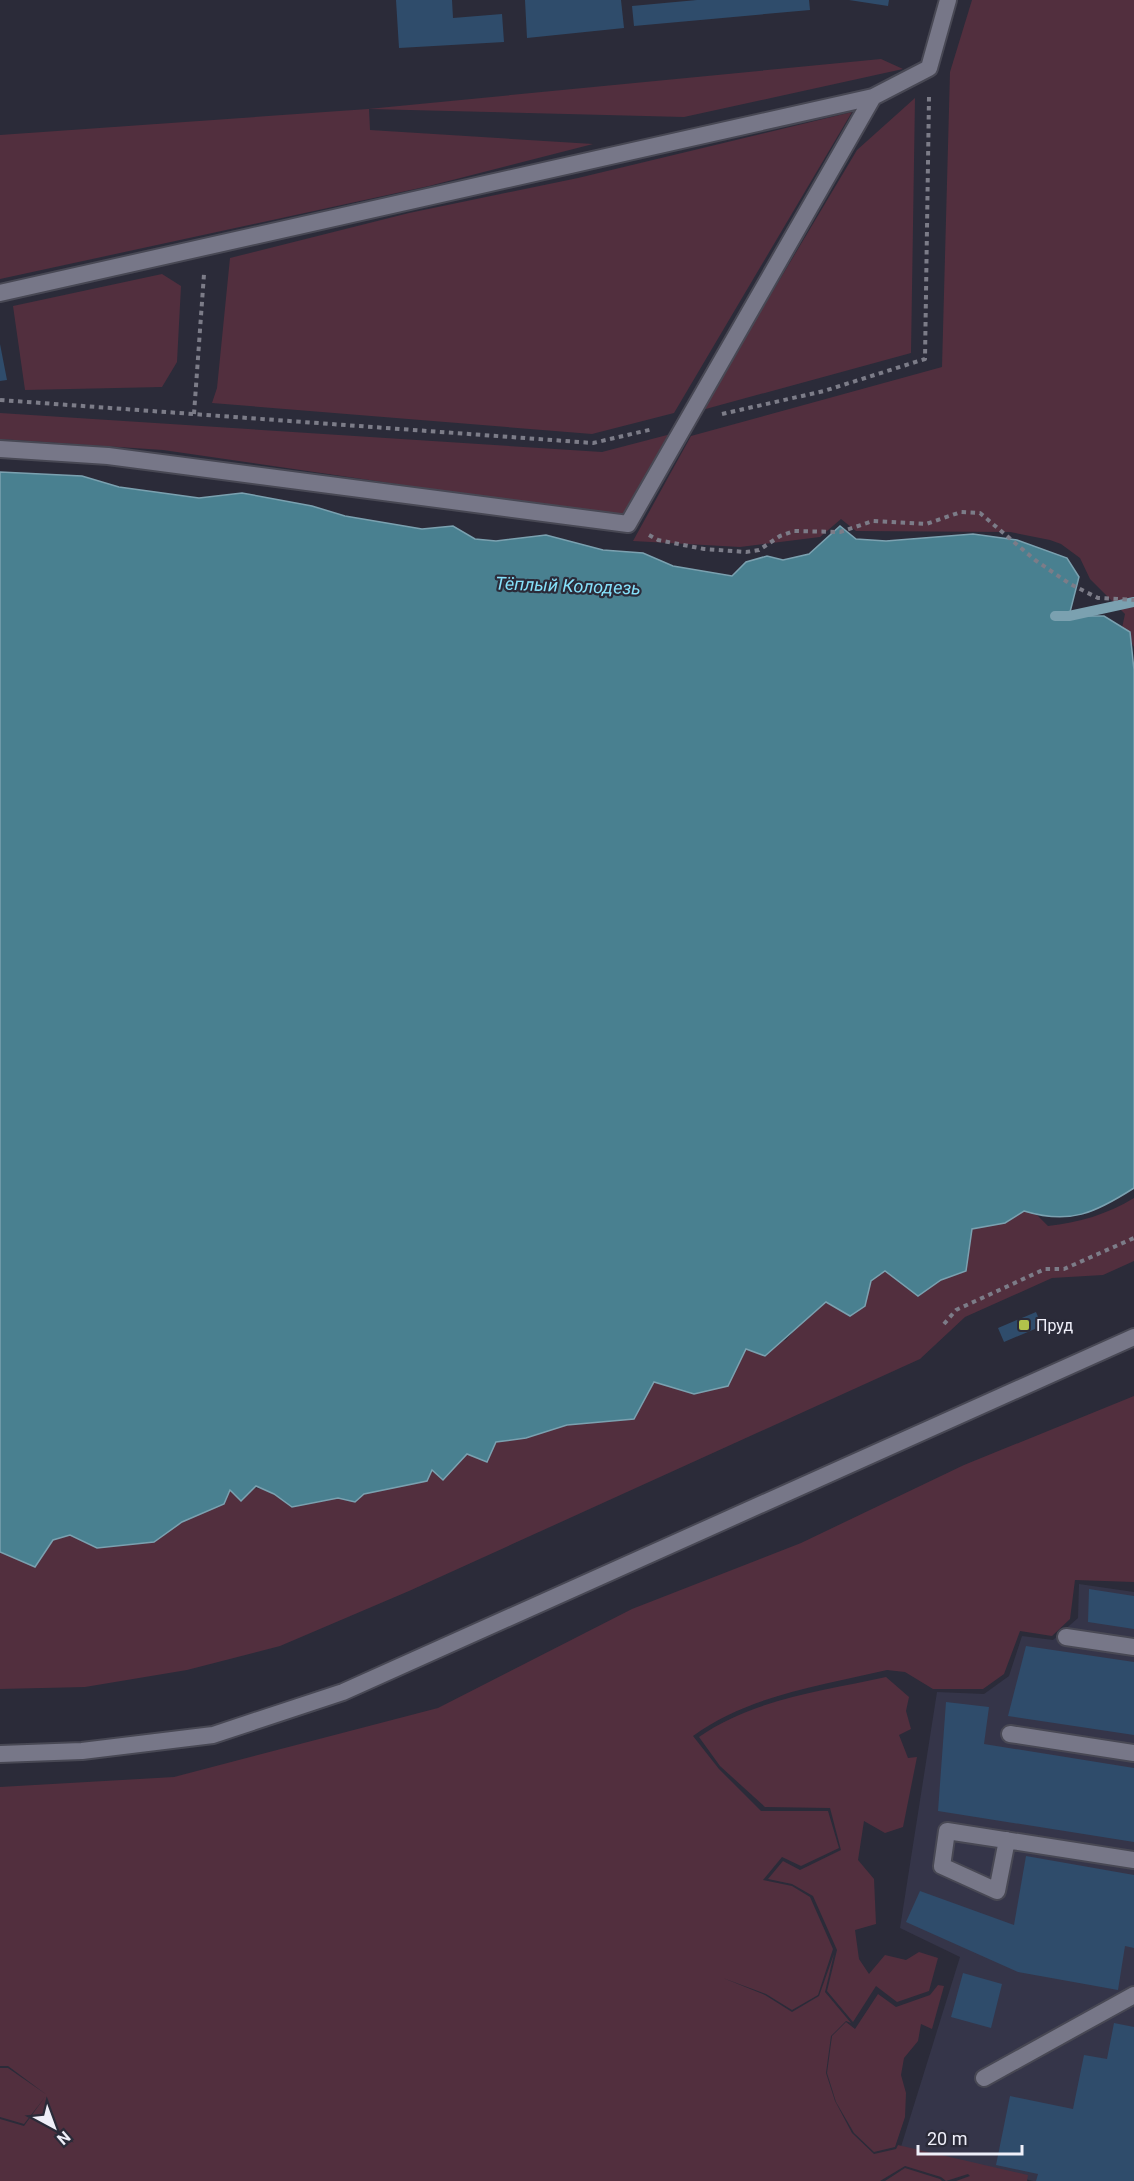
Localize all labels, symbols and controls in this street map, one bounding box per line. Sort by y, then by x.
water label: Тёплый Колодезь [495,572,641,599]
place label: Пруд [1036,1316,1073,1335]
marker: Пруд [1017,1318,1031,1332]
north arrow [24,2097,84,2157]
scale bar [918,2118,1022,2156]
text: N [53,2127,74,2149]
text: 20 m [927,2128,967,2149]

